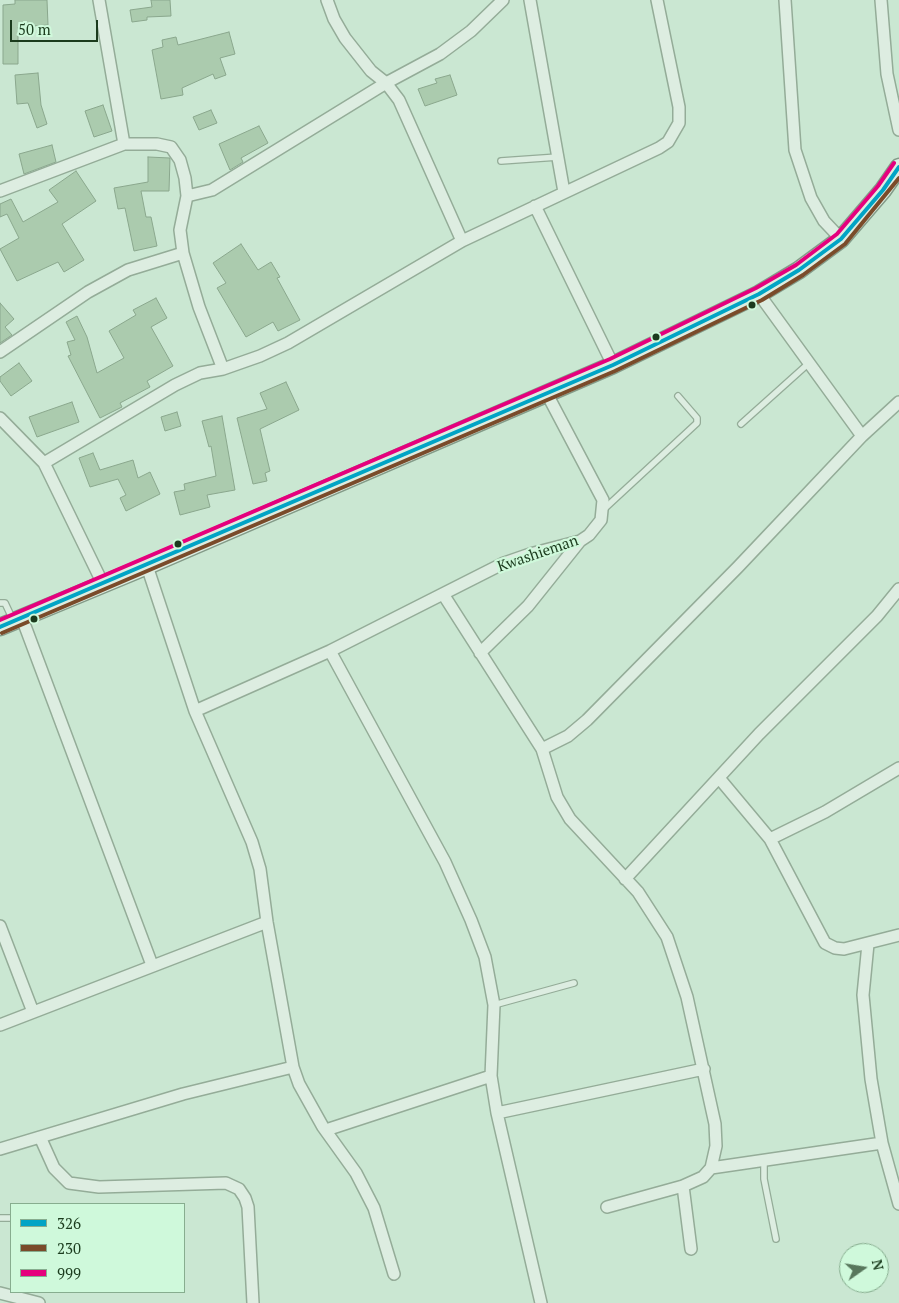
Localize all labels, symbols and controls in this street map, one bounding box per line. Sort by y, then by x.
scale bar [12,10,100,42]
text: 50 m [18,19,51,39]
unlabelled marker [747,300,757,310]
unlabelled marker [651,332,661,342]
street label: Kwashieman [495,532,581,576]
unlabelled marker [173,539,183,549]
unlabelled marker [29,614,39,624]
legend [10,1203,185,1293]
text: 326 [57,1213,81,1233]
text: 230 [57,1238,81,1258]
north arrow [839,1243,889,1293]
text: N [868,1257,889,1272]
text: 999 [57,1263,81,1283]

